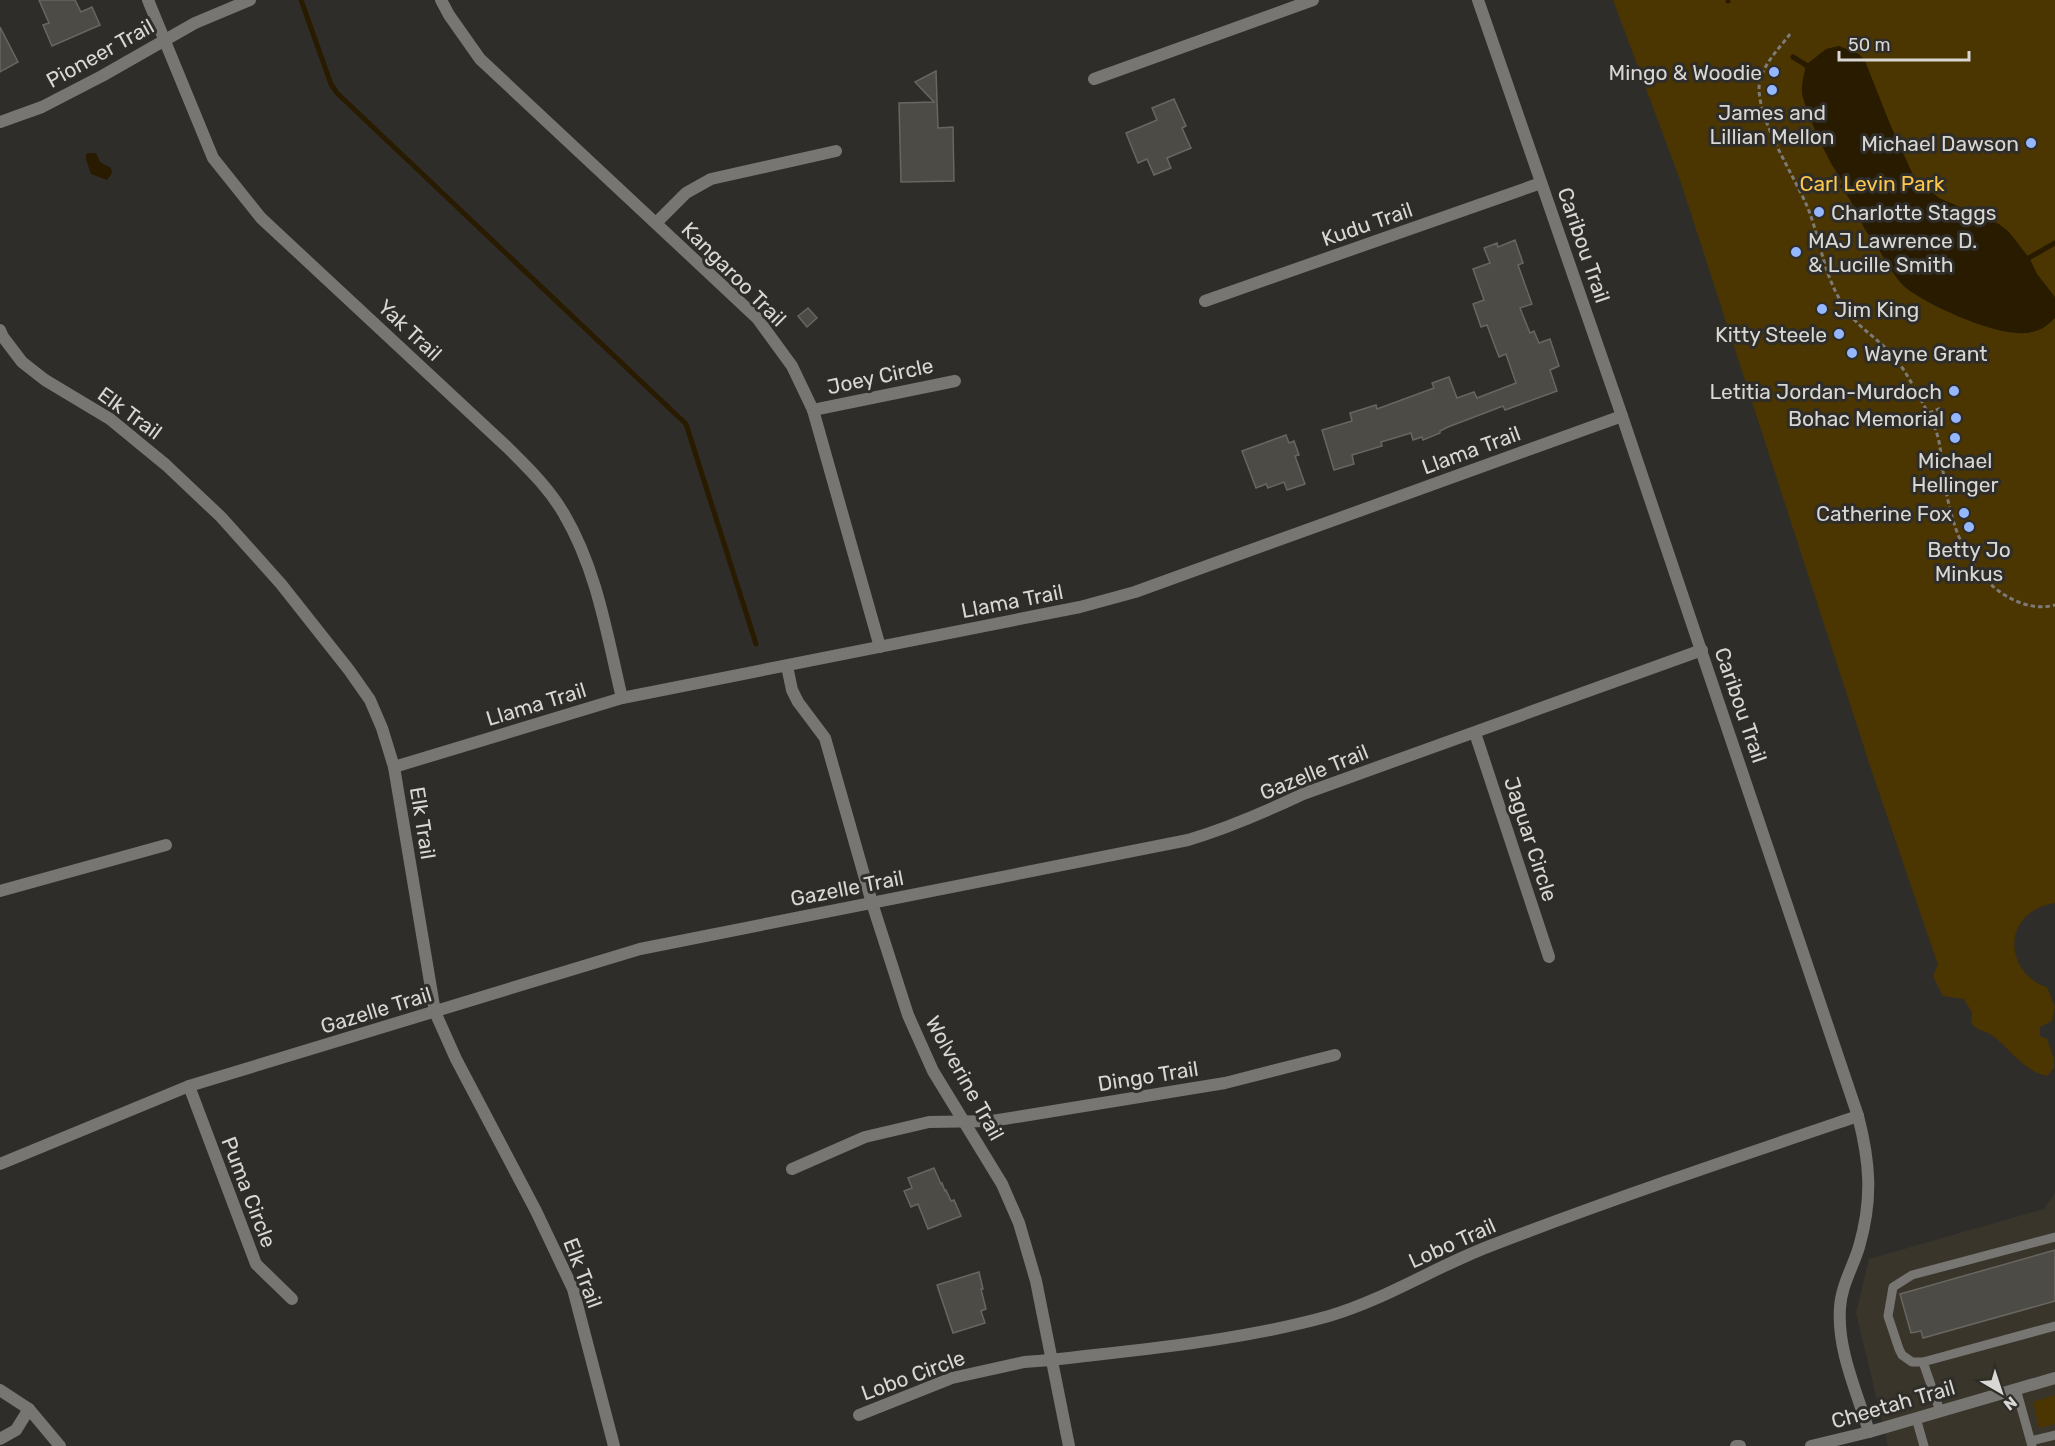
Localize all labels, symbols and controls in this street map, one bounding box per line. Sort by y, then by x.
street label: Pioneer Trail [42,13,158,93]
scale bar [1839,24,1970,62]
text: 50 m [1848,34,1891,56]
place label: Mingo & Woodie [1609,60,1762,85]
marker: Mingo & Woodie [1767,65,1781,79]
marker: James and Lillian Mellon [1765,83,1779,97]
place label: James and Lillian Mellon [1709,100,1835,149]
place label: Michael Dawson [1861,131,2019,156]
marker: Michael Dawson [2024,136,2038,150]
park label: Carl Levin Park [1799,171,1945,196]
street label: Caribou Trail [1553,184,1615,306]
street label: Kudu Trail [1318,197,1416,251]
place label: Charlotte Staggs [1831,200,1996,225]
marker: Charlotte Staggs [1812,205,1826,219]
street label: Kangaroo Trail [677,217,791,331]
place label: MAJ Lawrence D. & Lucille Smith [1808,228,1977,277]
marker: MAJ Lawrence D. & Lucille Smith [1789,245,1803,259]
street label: Yak Trail [373,294,447,366]
place label: Jim King [1834,297,1919,322]
marker: Jim King [1815,302,1829,316]
place label: Kitty Steele [1715,322,1827,347]
marker: Kitty Steele [1832,327,1846,341]
place label: Wayne Grant [1864,341,1987,366]
marker: Wayne Grant [1845,346,1859,360]
street label: Joey Circle [824,353,936,399]
place label: Letitia Jordan-Murdoch [1709,379,1942,404]
street label: Elk Trail [93,381,167,445]
marker: Letitia Jordan-Murdoch [1947,384,1961,398]
place label: Bohac Memorial [1788,406,1944,431]
marker: Bohac Memorial [1949,411,1963,425]
street label: Llama Trail [1418,421,1524,479]
marker: Michael Hellinger [1948,431,1962,445]
place label: Michael Hellinger [1911,448,1999,497]
place label: Catherine Fox [1816,501,1952,526]
marker: Catherine Fox [1957,506,1971,520]
marker: Betty Jo Minkus [1962,520,1976,534]
place label: Betty Jo Minkus [1927,537,2011,586]
street label: Llama Trail [959,579,1065,623]
street label: Caribou Trail [1710,644,1772,766]
street label: Llama Trail [483,677,589,731]
street label: Gazelle Trail [1256,739,1372,805]
street label: Jaguar Circle [1499,774,1563,904]
street label: Elk Trail [405,785,441,861]
street label: Gazelle Trail [788,865,906,911]
street label: Gazelle Trail [317,981,435,1039]
street label: Wolverine Trail [920,1011,1010,1145]
street label: Dingo Trail [1096,1056,1200,1096]
street label: Puma Circle [216,1133,282,1251]
street label: Lobo Trail [1405,1213,1499,1273]
street label: Elk Trail [558,1234,608,1312]
street label: Lobo Circle [858,1345,968,1405]
north arrow [1971,1362,2031,1422]
street label: Cheetah Trail [1828,1374,1958,1434]
text: N [2000,1392,2021,1414]

